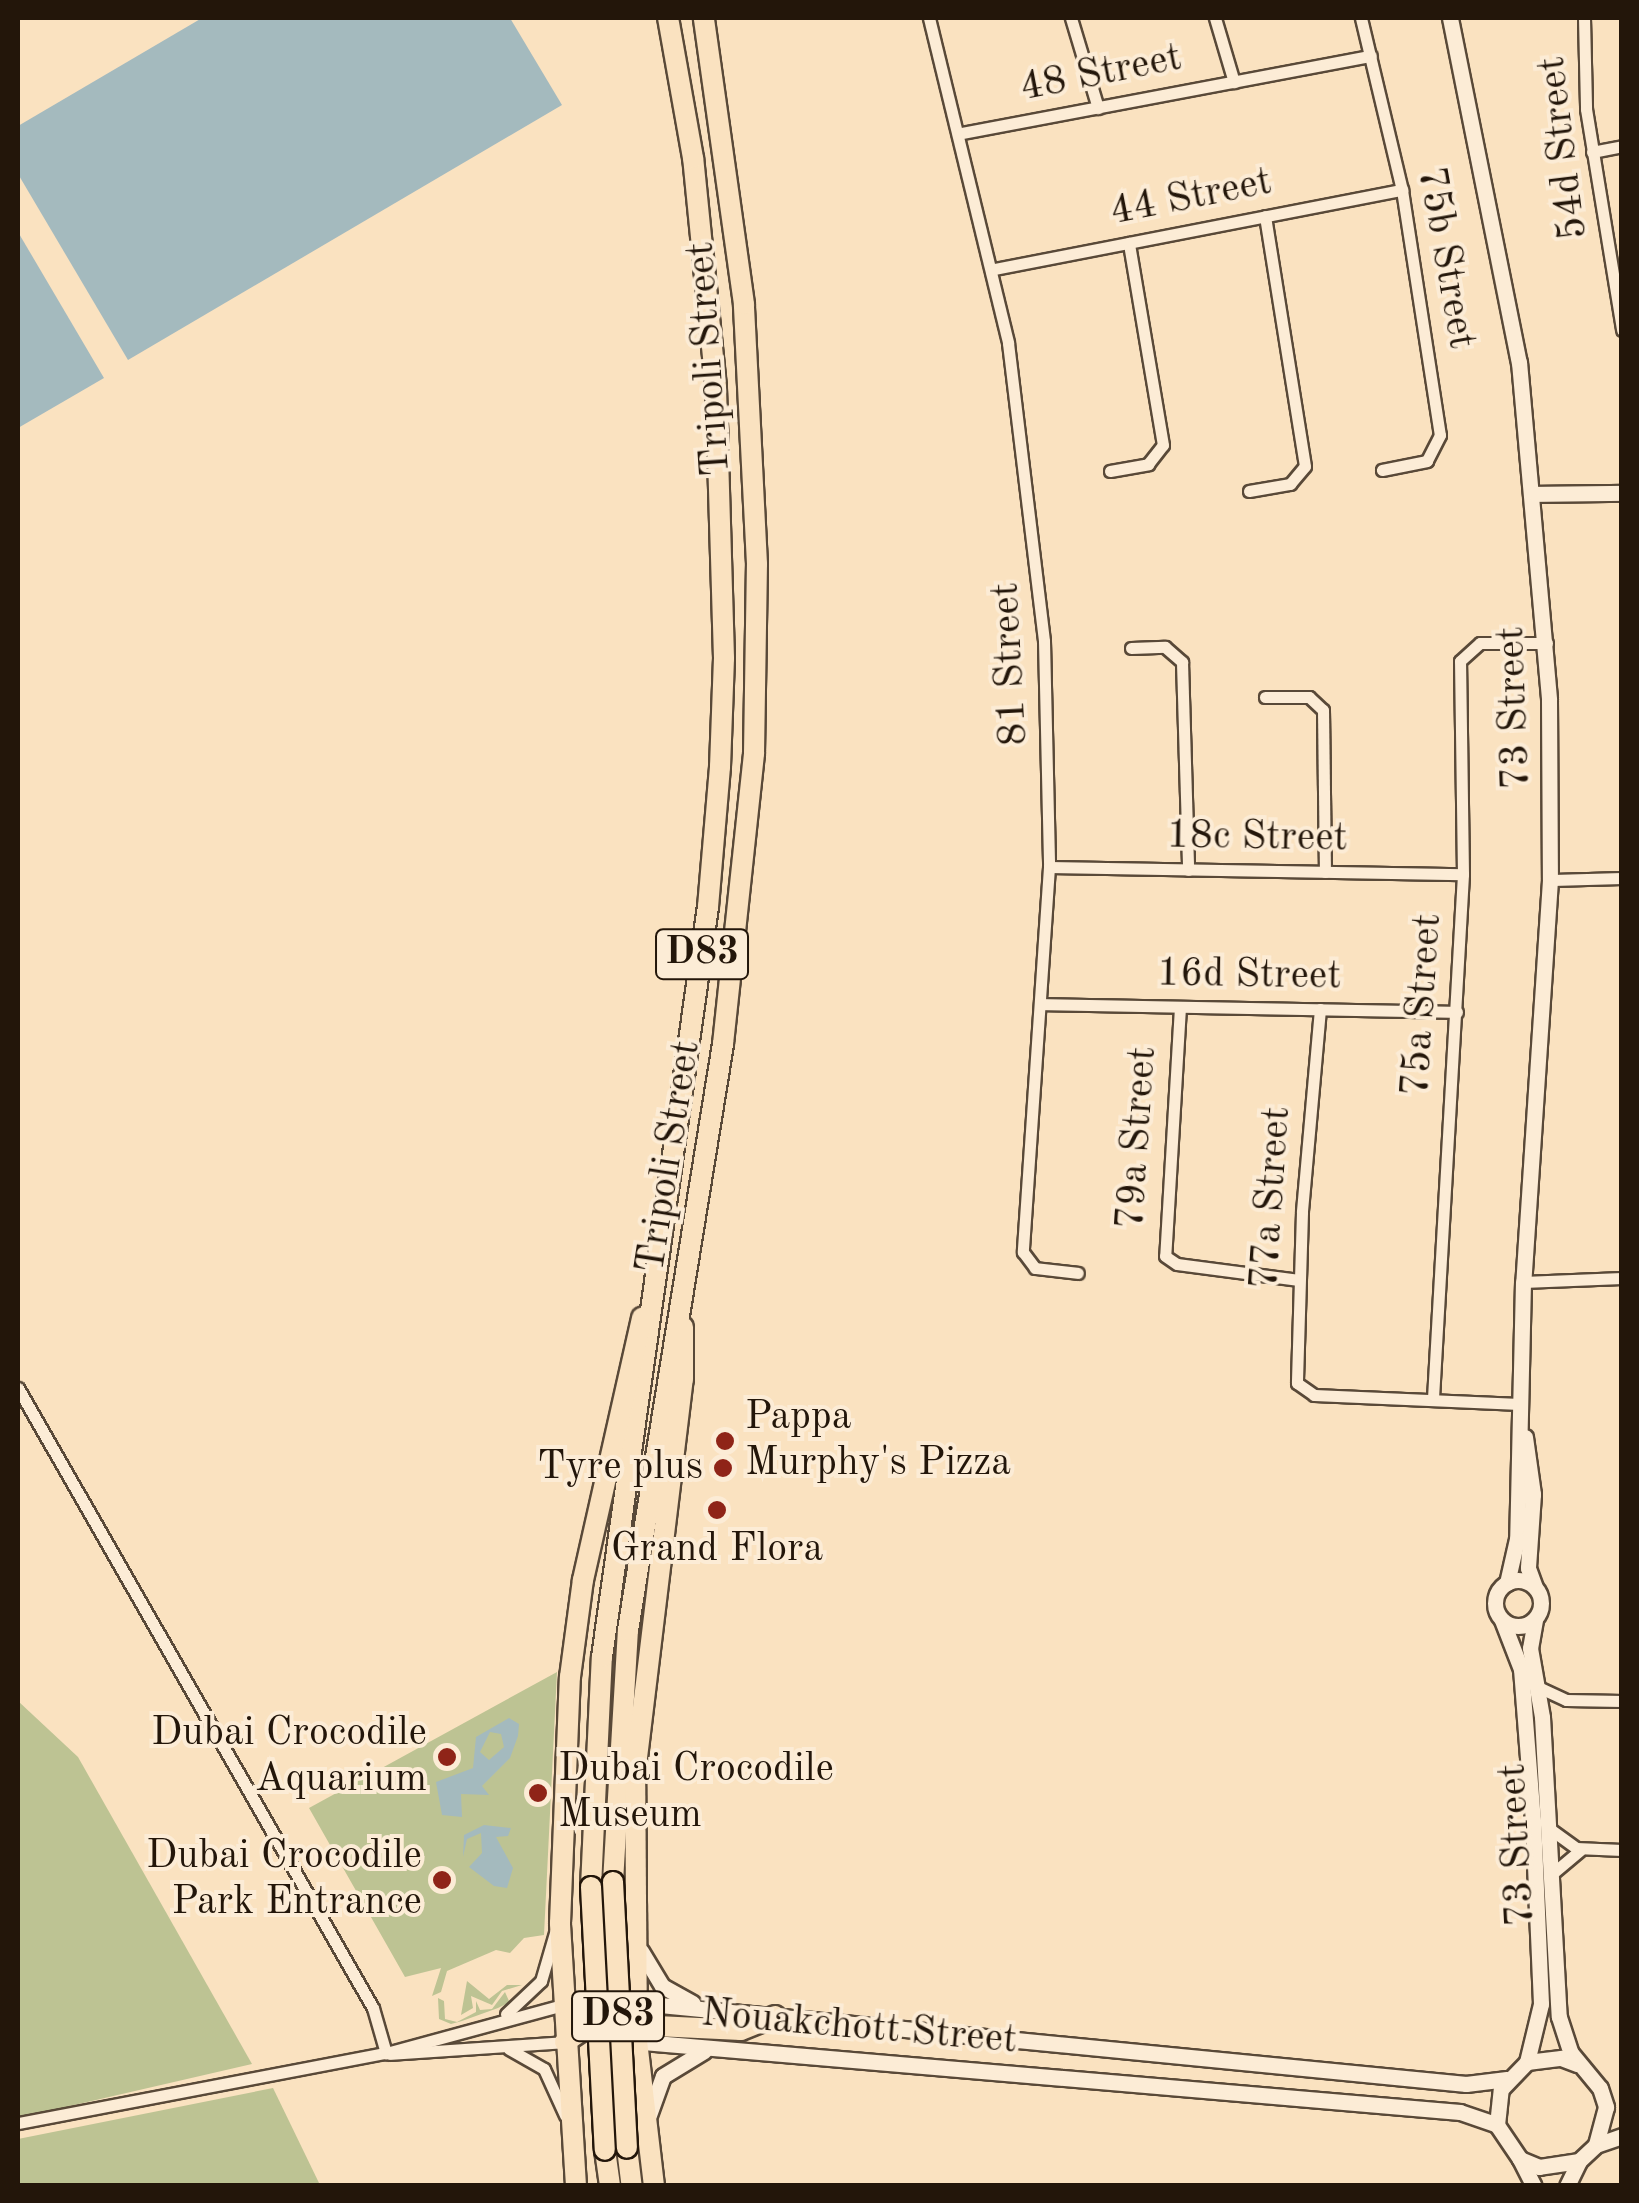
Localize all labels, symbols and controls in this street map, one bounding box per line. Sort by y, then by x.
street label: 48 Street [1016,35,1186,113]
street label: 54d Street [1529,54,1599,242]
street label: 44 Street [1106,159,1276,237]
street label: 75b Street [1405,163,1485,353]
street label: Tripoli Street [678,240,742,478]
street label: 81 Street [983,581,1039,747]
street label: 73 Street [1488,625,1542,791]
street label: 18c Street [1166,812,1348,864]
street label: 75a Street [1393,912,1453,1098]
road number: D83 [654,921,750,987]
street label: 16d Street [1156,950,1342,1002]
street label: Tripoli Street [628,1037,712,1277]
street label: 79a Street [1108,1045,1168,1231]
street label: 77a Street [1242,1105,1302,1291]
place label: Pappa Murphy's Pizza [745,1394,1011,1488]
marker: Pappa Murphy's Pizza [714,1430,736,1452]
place label: Tyre plus [537,1444,703,1492]
marker: Tyre plus [712,1457,734,1479]
marker: Grand Flora [706,1499,728,1521]
place label: Grand Flora [611,1526,823,1574]
place label: Dubai Crocodile Aquarium [151,1710,427,1804]
marker: Dubai Crocodile Aquarium [436,1746,458,1768]
place label: Dubai Crocodile Museum [558,1746,834,1840]
street label: 73 Street [1490,1762,1546,1928]
marker: Dubai Crocodile Museum [527,1782,549,1804]
place label: Dubai Crocodile Park Entrance [146,1833,422,1927]
marker: Dubai Crocodile Park Entrance [431,1869,453,1891]
road number: D83 [570,1983,666,2049]
street label: Nouakchott Street [699,1990,1019,2066]

